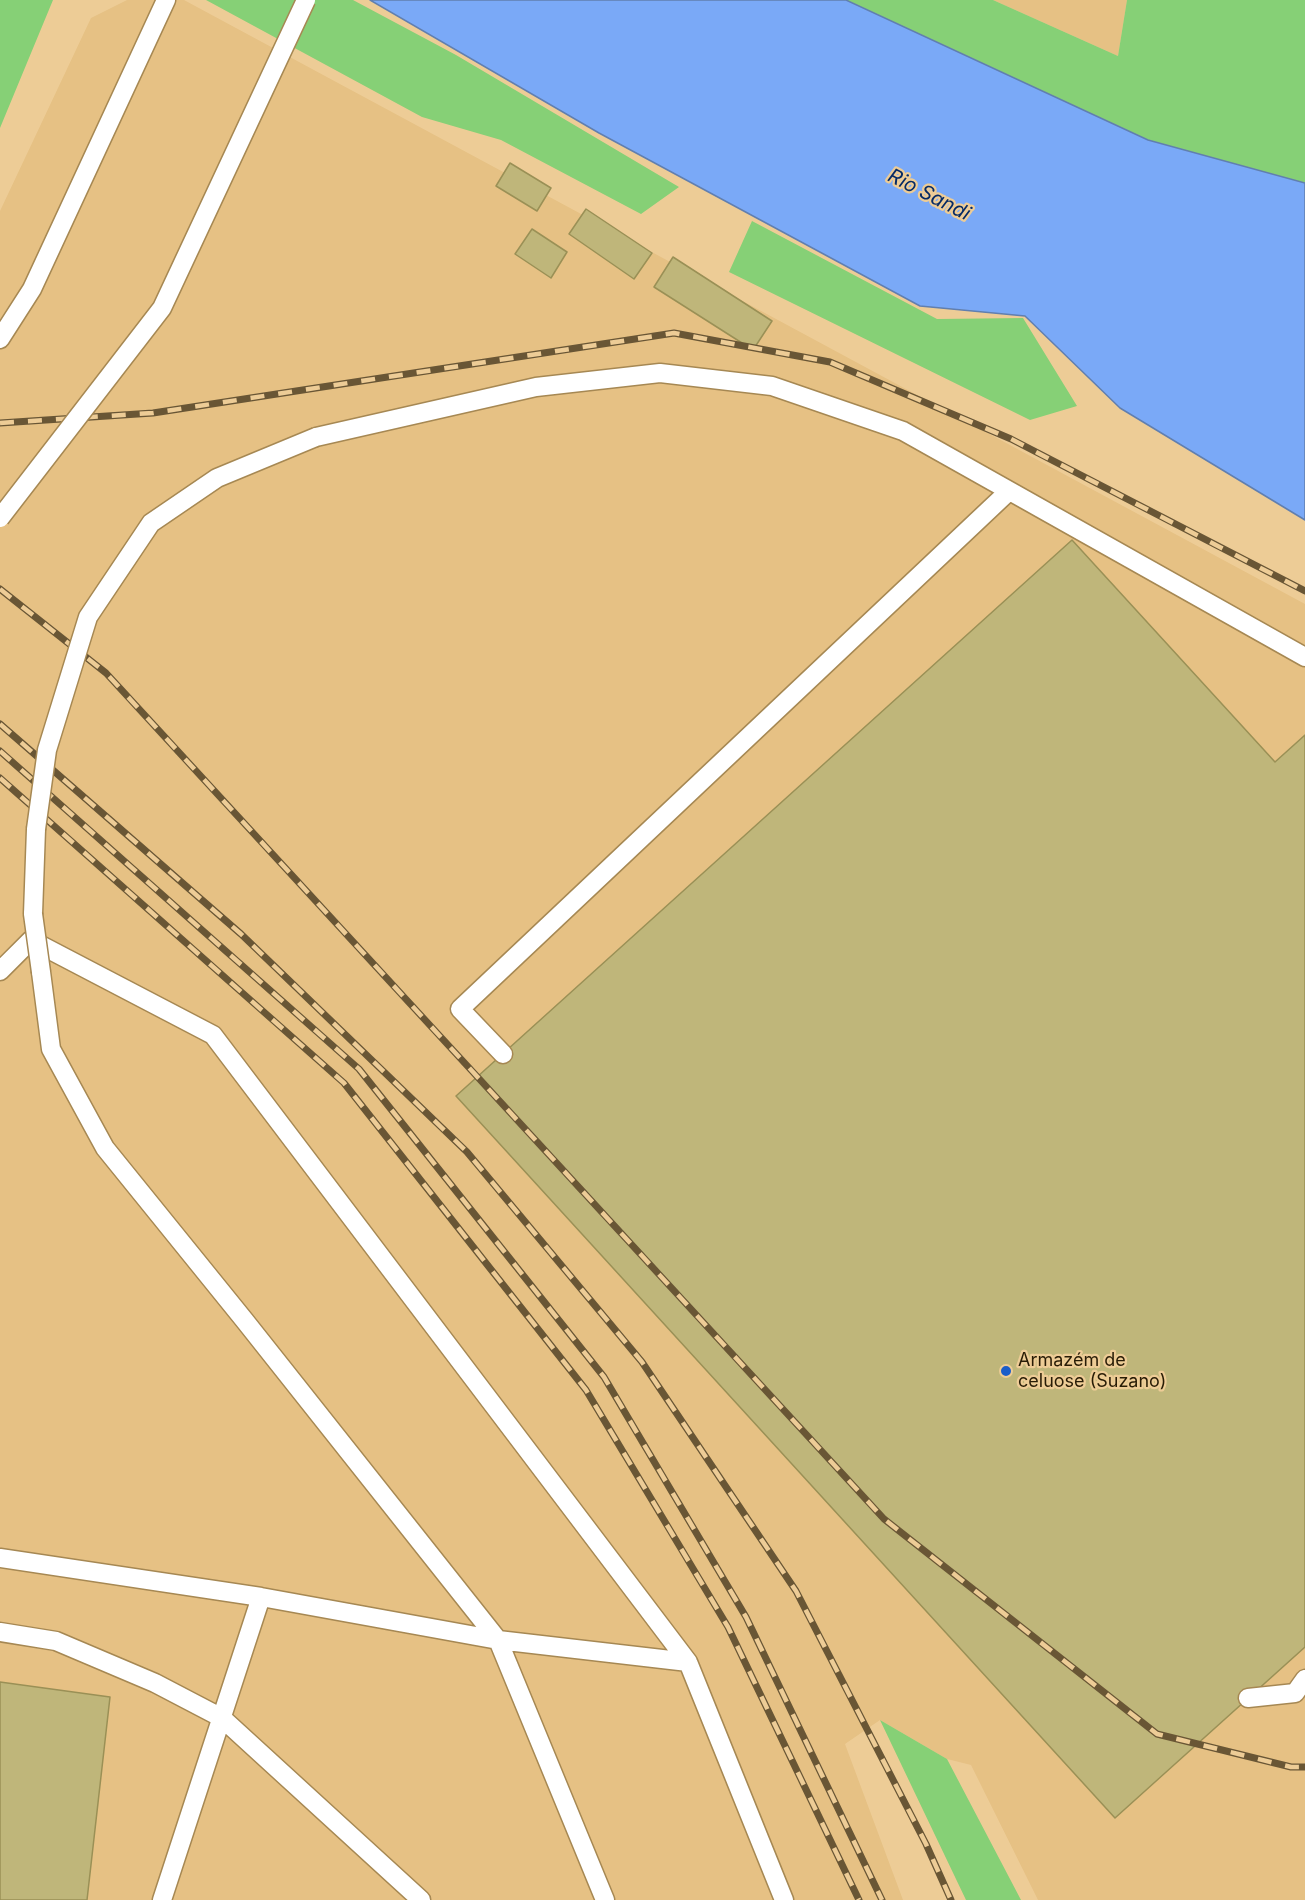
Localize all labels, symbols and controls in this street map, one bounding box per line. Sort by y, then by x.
water label: Rio Sandi [884,164,974,226]
place label: Armazém de celuose (Suzano) [1018,1350,1166,1392]
marker: Armazém de celuose (Suzano) [999,1364,1013,1378]

